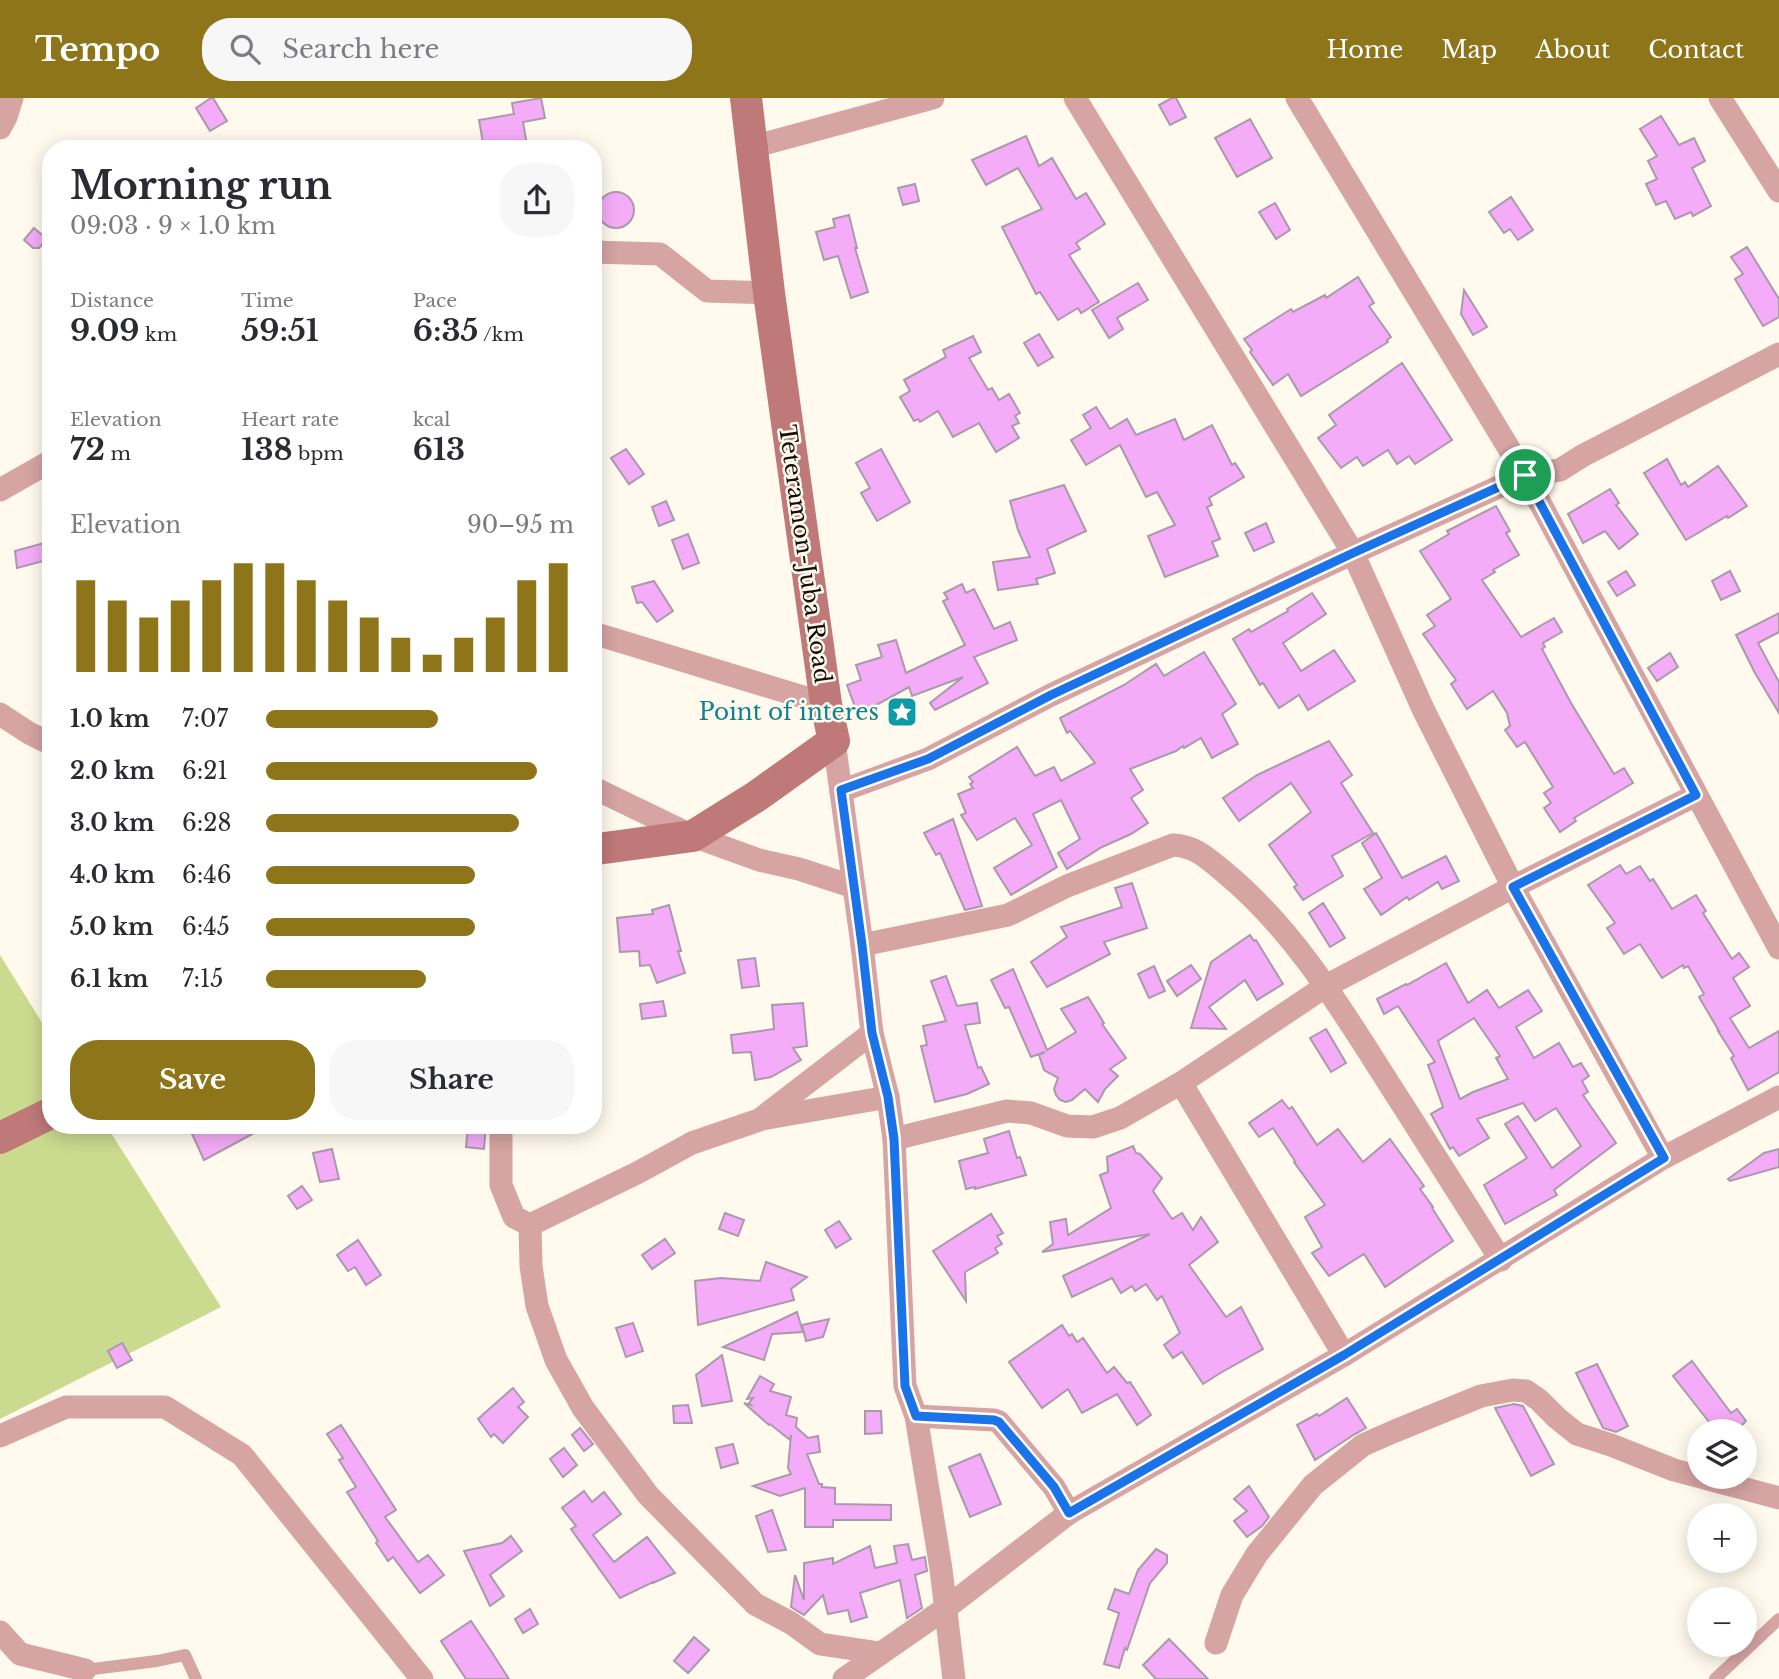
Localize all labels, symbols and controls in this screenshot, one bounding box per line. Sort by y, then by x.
search box [202,18,692,81]
text: Tempo [35,29,160,70]
icon: search [226,30,264,68]
text: Search here [282,33,439,65]
text: Home [1327,35,1403,64]
text: Map [1441,35,1497,64]
text: About [1535,35,1610,64]
text: Contact [1648,35,1744,64]
text: Morning run [70,162,332,209]
button: share [500,163,574,237]
text: 09:03 · 9 × 1.0 km [70,212,276,240]
text: Distance [70,289,154,312]
text: Time [241,289,294,312]
text: Pace [413,289,457,312]
text: 9.09 [70,312,140,349]
text: 59:51 [241,312,319,349]
text: 6:35 [413,312,478,349]
text: km [140,323,177,346]
text: /km [478,323,524,346]
text: Elevation [70,408,162,431]
text: Heart rate [241,408,339,431]
text: kcal [413,408,451,431]
street label: Teteramon-Juba Road [773,423,837,685]
text: 72 [70,431,105,468]
text: 138 [241,431,293,468]
text: 613 [413,431,465,468]
text: m [105,442,131,465]
text: bpm [293,442,344,465]
pin [1495,445,1555,505]
icon: arrive [1506,456,1544,494]
text: Elevation [70,511,181,539]
text: 90–95 m [467,511,574,539]
place icon: Point of interes [885,695,919,729]
place label: Point of interes [699,698,879,726]
text: 1.0 km [70,705,150,733]
text: 7:07 [182,705,228,733]
text: 2.0 km [70,757,155,785]
text: 6:21 [182,757,228,785]
text: 3.0 km [70,809,154,837]
text: 6:28 [182,809,231,837]
text: 4.0 km [70,861,155,889]
text: 6:46 [182,861,232,889]
text: 5.0 km [70,913,153,941]
text: 6:45 [182,913,230,941]
text: 6.1 km [70,965,148,993]
text: 7:15 [182,965,223,993]
button: Save [70,1040,315,1120]
button: Share [329,1040,574,1120]
map controls [1687,1419,1757,1657]
button: layers [1687,1419,1757,1489]
button: + [1687,1503,1757,1573]
button: − [1687,1587,1757,1657]

